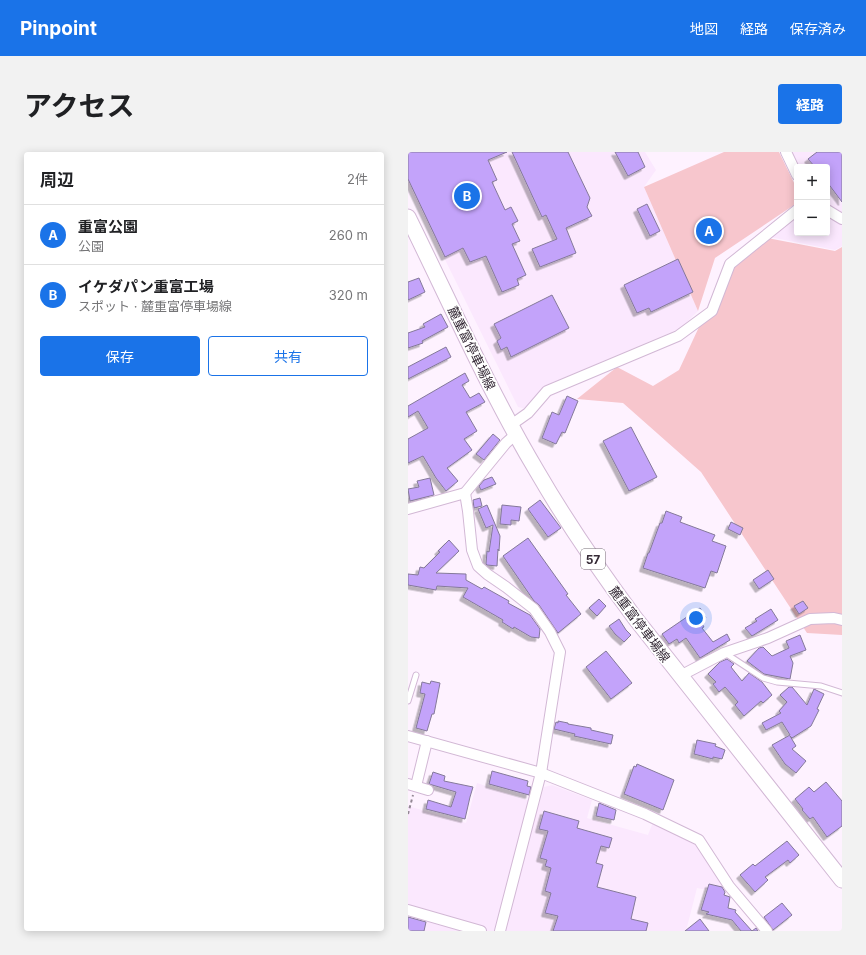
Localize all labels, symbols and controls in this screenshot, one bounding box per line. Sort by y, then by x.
text: Pinpoint [20,17,97,40]
text: 地図 [690,20,718,37]
text: 経路 [740,20,768,37]
text: 保存済み [790,20,846,37]
button: 経路 [778,84,842,124]
text: アクセス [24,89,135,123]
map controls [794,164,830,236]
button: + [794,164,830,200]
text: 周辺 [40,170,74,190]
text: 2件 [347,171,368,187]
pin: B [454,181,480,211]
button: − [794,200,830,236]
pin: A [696,216,722,246]
text: 重富公園 [78,217,138,236]
text: A [48,227,58,243]
text: 260 m [329,227,368,243]
text: 公園 [78,238,104,254]
text: イケダパン重富工場 [78,277,214,296]
text: B [49,287,57,303]
text: 320 m [329,287,368,303]
text: スポット · 麓重富停車場線 [78,298,232,314]
street label: 麓重富停車場線 [445,304,499,392]
button: 保存 [40,336,200,376]
button: 共有 [208,336,368,376]
road number: 57 [581,549,605,569]
street label: 麓重富停車場線 [606,583,674,665]
your location [686,608,706,628]

